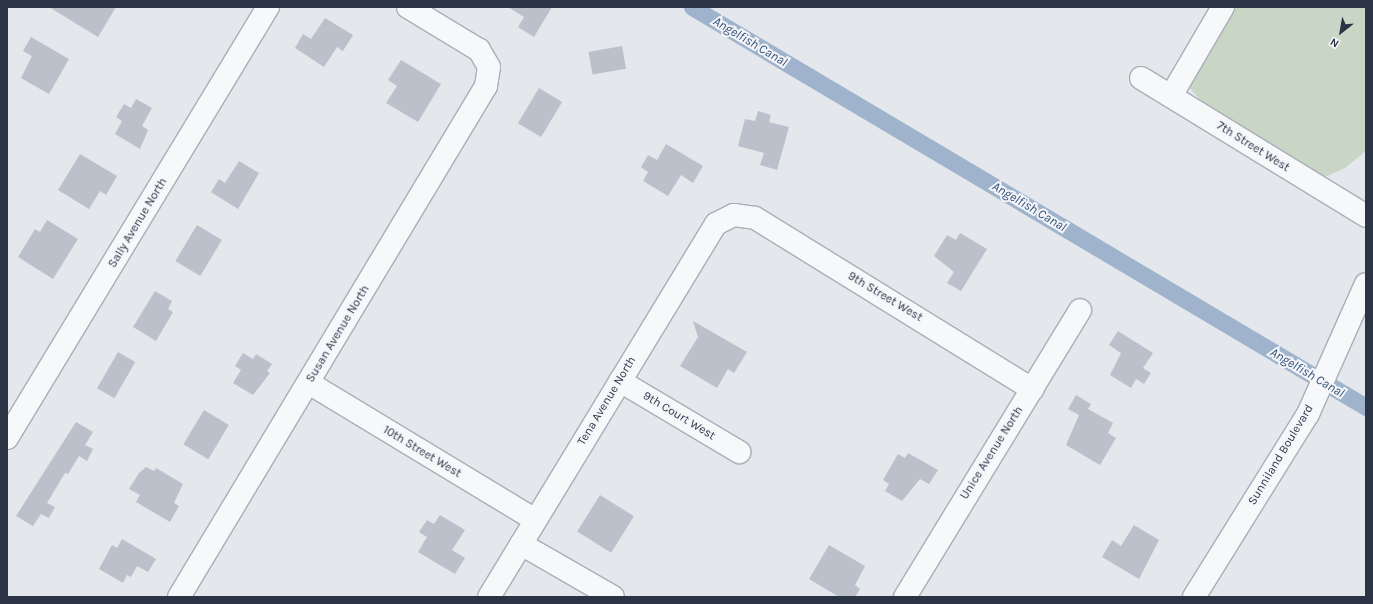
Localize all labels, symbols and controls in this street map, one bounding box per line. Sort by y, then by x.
north arrow [1321,12,1361,52]
water label: Angelfish Canal [710,14,790,70]
text: N [1328,35,1341,50]
street label: 7th Street West [1214,119,1292,175]
street label: Sally Avenue North [106,175,170,271]
water label: Angelfish Canal [989,179,1069,235]
street label: 9th Street West [845,269,925,325]
street label: Susan Avenue North [303,283,373,385]
water label: Angelfish Canal [1267,345,1347,401]
street label: Tena Avenue North [575,354,639,448]
street label: 9th Court West [640,389,718,443]
street label: Sunniland Boulevard [1245,402,1317,508]
street label: Unice Avenue North [958,404,1026,502]
street label: 10th Street West [380,423,464,481]

